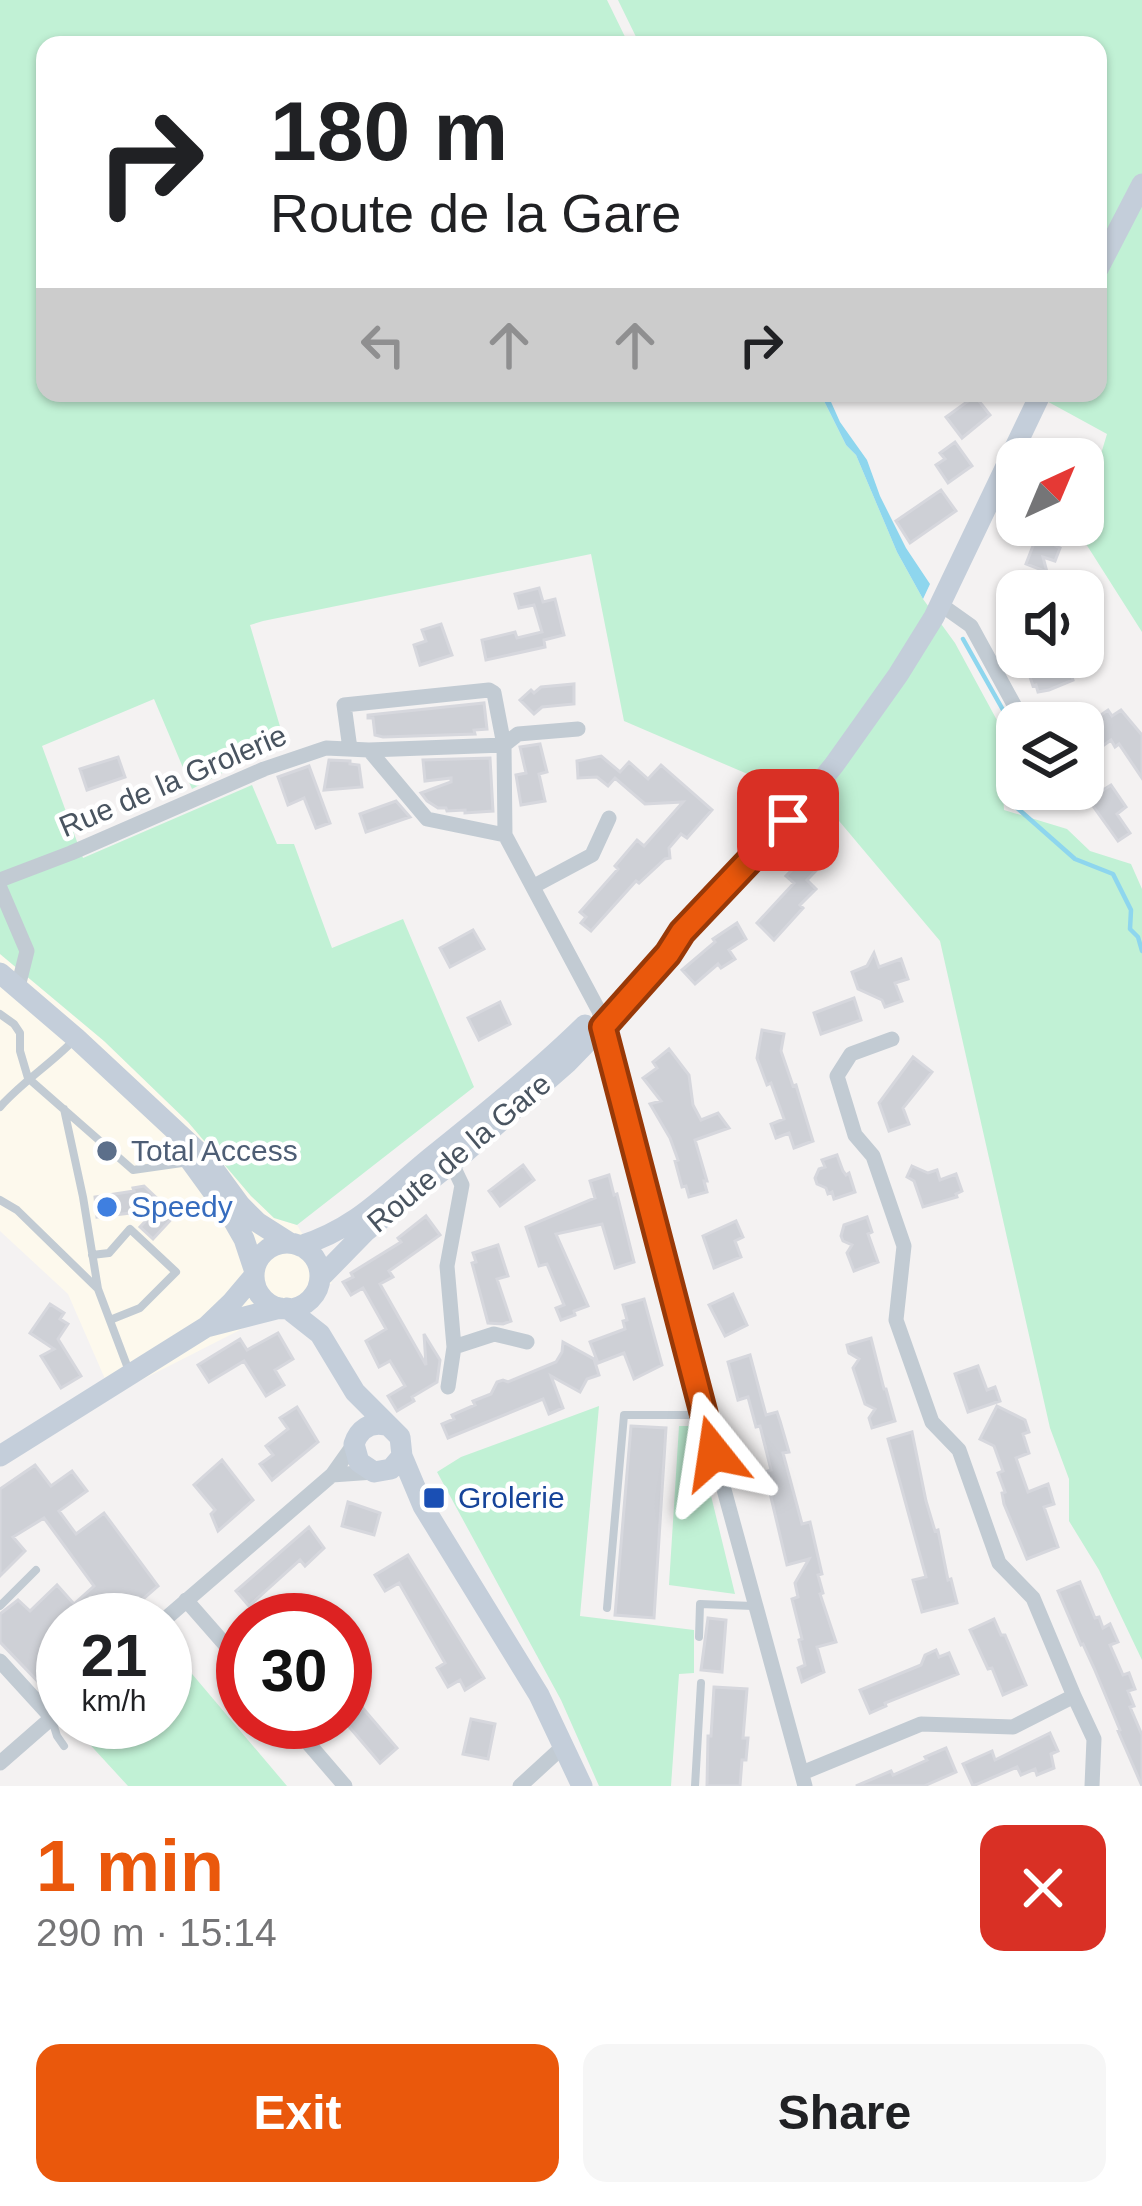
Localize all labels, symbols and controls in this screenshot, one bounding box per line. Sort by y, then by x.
icon: right [72,84,228,240]
text: 180 m [270,84,508,178]
text: Route de la Gare [270,183,681,243]
icon: left [350,312,416,378]
icon: ahead [476,312,542,378]
icon: ahead [602,312,668,378]
icon: right [728,312,794,378]
north arrow [996,438,1104,546]
map controls [996,438,1104,810]
button: sound [996,570,1104,678]
button: layers [996,702,1104,810]
street label: Rue de la Grolerie [54,718,291,843]
pin [737,769,839,871]
icon: arrive [755,787,821,853]
street label: Route de la Gare [361,1067,557,1239]
place label: Total Access [131,1134,298,1167]
marker: Total Access [94,1138,120,1164]
place label: Speedy [131,1190,233,1223]
marker: Speedy [94,1194,120,1220]
position arrow [651,1390,777,1516]
place label: Grolerie [458,1481,565,1514]
marker: Grolerie [421,1485,447,1511]
speed limit sign: 30 [216,1593,372,1749]
text: 21 [81,1622,147,1689]
text: km/h [81,1684,147,1717]
button: close [980,1825,1106,1951]
text: 1 min [36,1826,224,1906]
text: 290 m · 15:14 [36,1911,277,1954]
button: Exit [36,2044,559,2182]
button: Share [583,2044,1106,2182]

